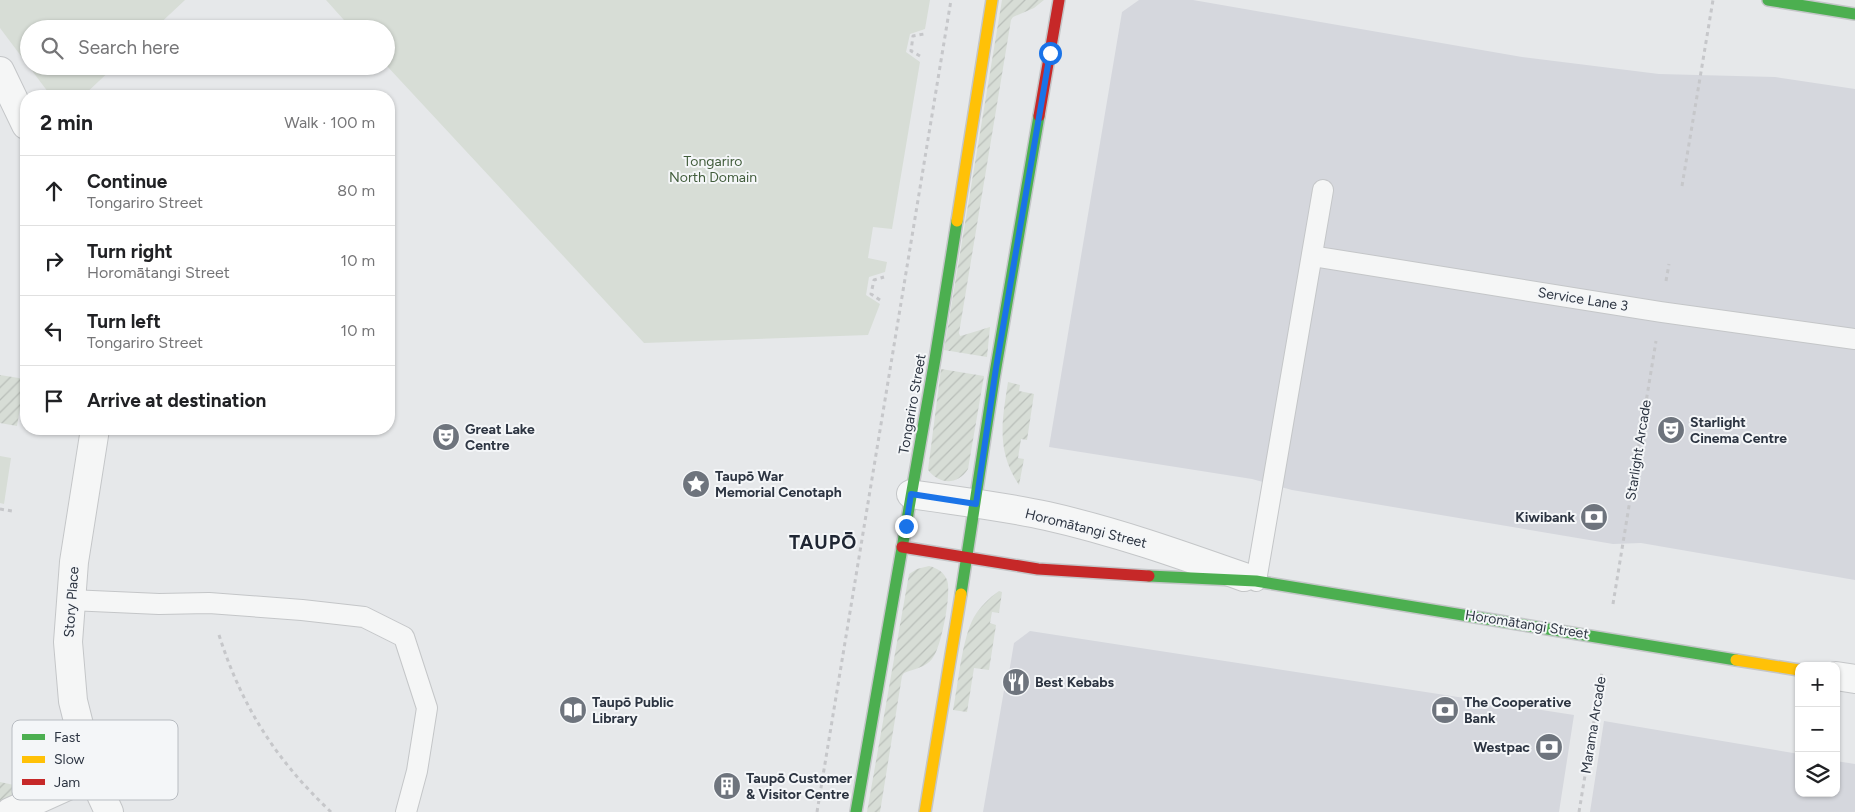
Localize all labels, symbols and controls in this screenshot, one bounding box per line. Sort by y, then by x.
search box [20,20,395,75]
icon: search [38,34,66,62]
text: Search here [78,36,180,59]
route start [1039,42,1062,65]
text: 2 min [40,110,93,135]
text: Walk · 100 m [284,113,375,132]
park label: Tongariro North Domain [669,153,757,186]
text: Continue [87,170,167,193]
icon: ahead [40,177,68,205]
text: 80 m [337,181,375,200]
text: Tongariro Street [87,193,203,212]
text: Turn right [87,240,173,263]
icon: right [40,247,68,275]
text: 10 m [341,251,375,270]
text: Horomātangi Street [87,263,230,282]
street label: Service Lane 3 [1537,284,1629,315]
text: Turn left [87,310,161,333]
icon: left [40,317,68,345]
text: 10 m [341,321,375,340]
text: Tongariro Street [87,333,203,352]
street label: Tongariro Street [895,353,930,456]
icon: arrive [40,387,68,415]
text: Arrive at destination [87,389,266,412]
street label: Starlight Arcade [1622,398,1655,502]
place label: Starlight Cinema Centre [1690,414,1787,447]
theatre icon: Starlight Cinema Centre [1656,415,1686,445]
place label: Great Lake Centre [465,421,535,454]
theatre icon: Great Lake Centre [431,422,461,452]
place label: Taupō War Memorial Cenotaph [715,468,842,501]
place icon: Taupō War Memorial Cenotaph [681,469,711,499]
bank icon: Kiwibank [1579,502,1609,532]
street label: Horomātangi Street [1023,505,1149,552]
place label: Kiwibank [1515,509,1575,526]
route end [895,515,918,538]
district label: TAUPŌ [789,531,857,554]
street label: Story Place [61,566,82,638]
street label: Horomātangi Street [1464,606,1590,643]
map controls [1795,662,1840,797]
button: + [1795,662,1840,707]
restaurant icon: Best Kebabs [1001,667,1031,697]
place label: Best Kebabs [1035,674,1115,691]
street label: Marama Arcade [1577,675,1610,775]
place label: Taupō Public Library [592,694,674,727]
place label: The Cooperative Bank [1464,694,1571,727]
library icon: Taupō Public Library [558,695,588,725]
bank icon: The Cooperative Bank [1430,695,1460,725]
button: − [1795,707,1840,752]
legend [12,720,178,800]
text: Fast [54,729,80,746]
bank icon: Westpac [1534,732,1564,762]
place label: Westpac [1473,739,1530,756]
text: Slow [54,751,85,768]
button: layers [1795,752,1840,797]
place label: Taupō Customer & Visitor Centre [746,770,853,803]
building icon: Taupō Customer & Visitor Centre [712,771,742,801]
text: Jam [54,774,80,791]

